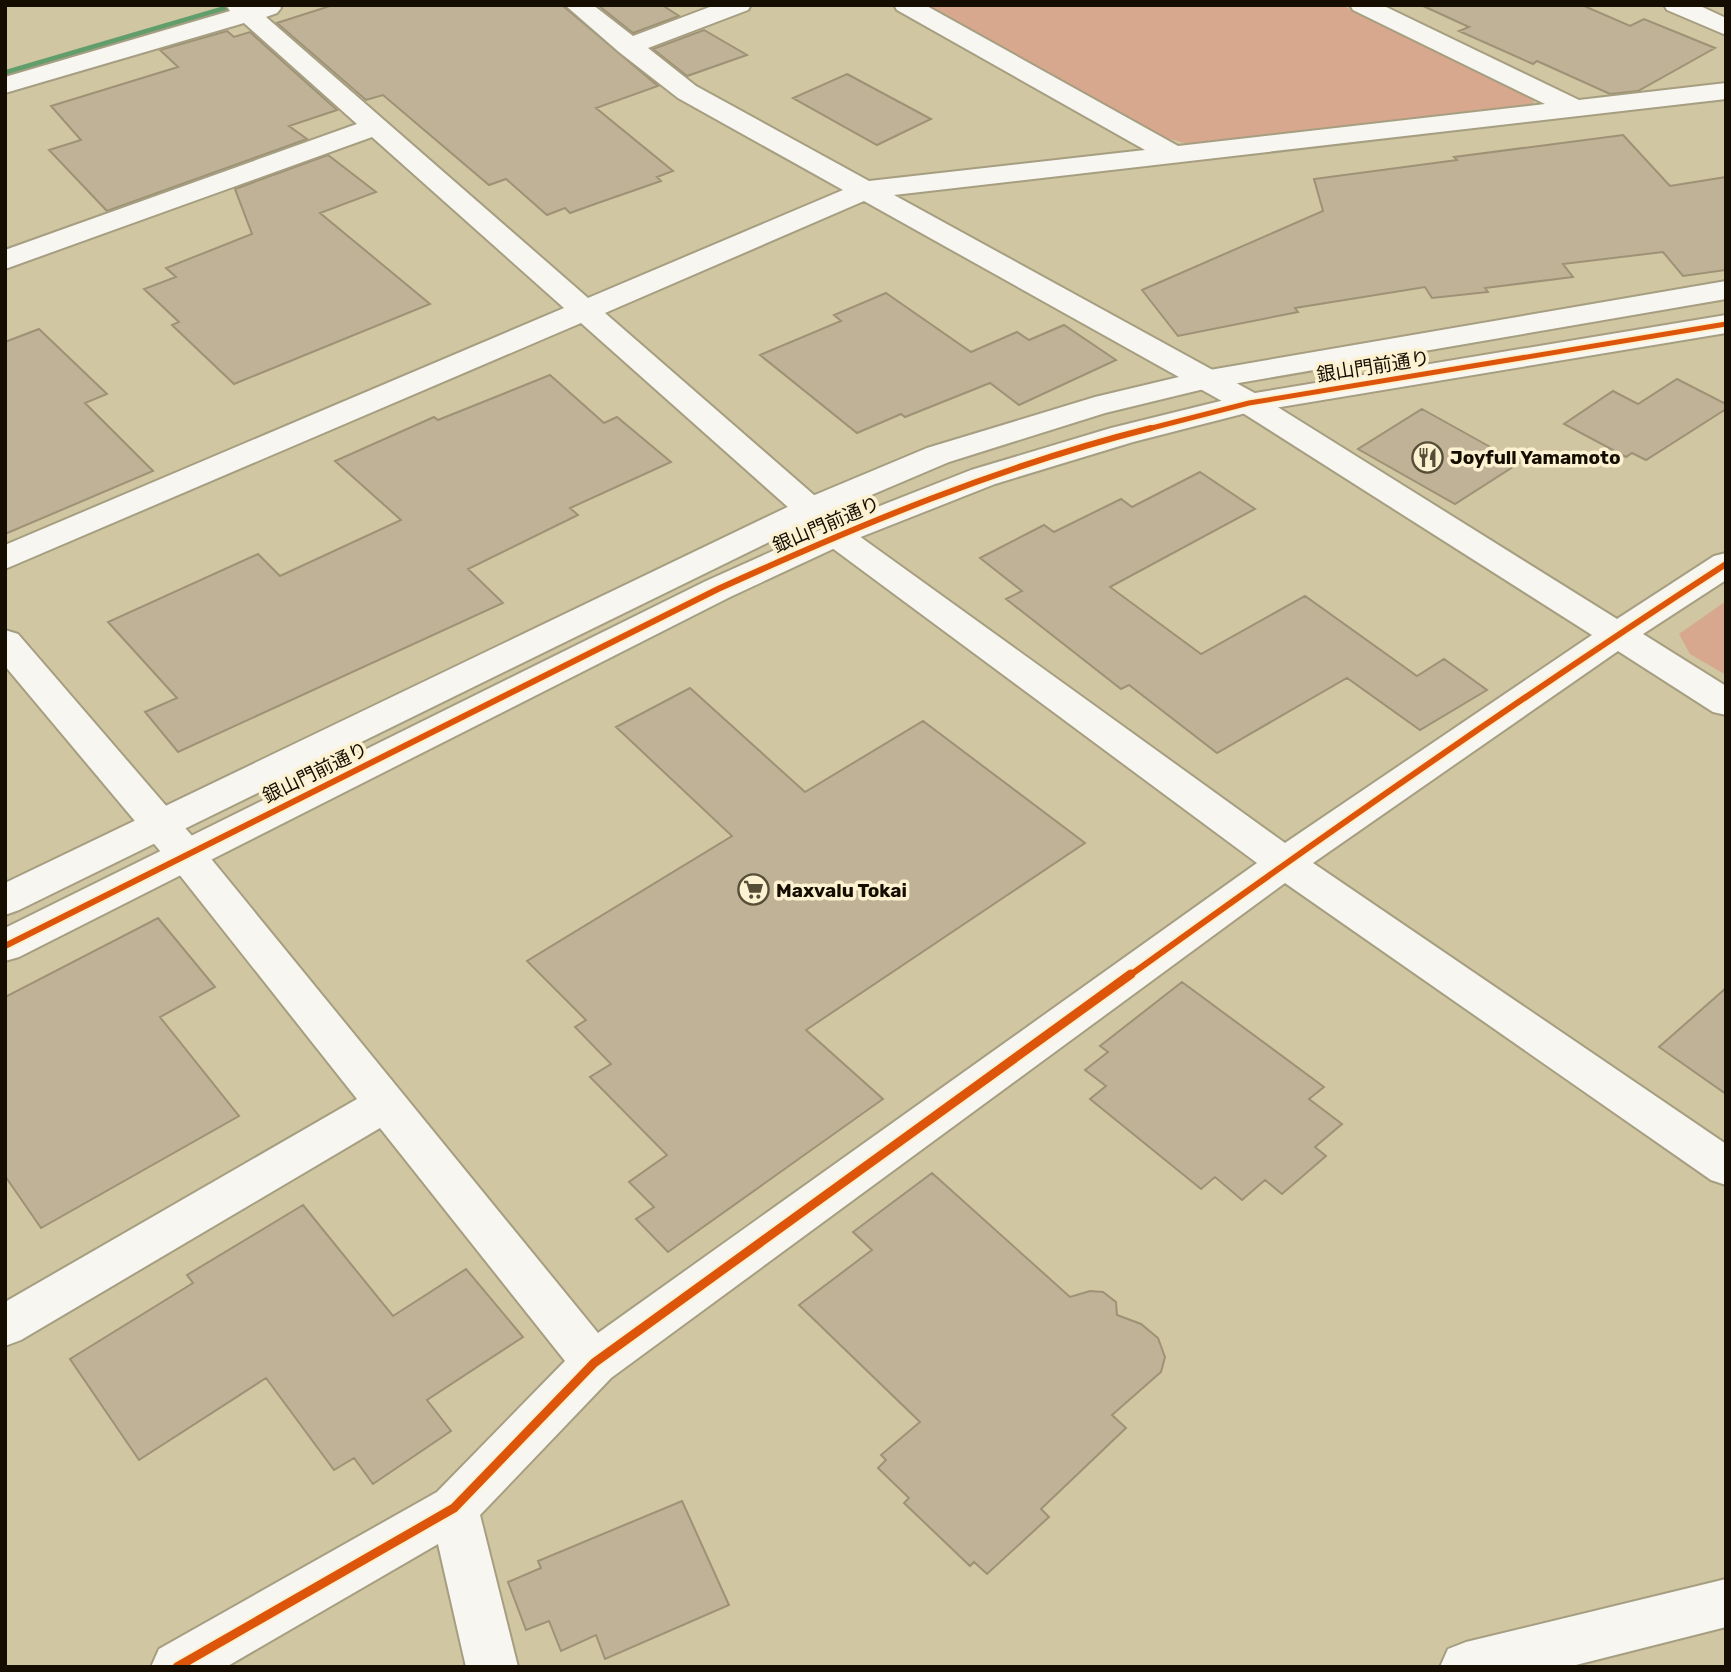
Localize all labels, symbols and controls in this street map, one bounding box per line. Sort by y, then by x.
street label: 銀山門前通り [1315,346,1431,387]
restaurant icon: Joyfull Yamamoto [1410,440,1444,474]
place label: Joyfull Yamamoto [1450,446,1621,469]
street label: 銀山門前通り [769,492,883,557]
street label: 銀山門前通り [259,737,371,808]
supermarket icon: Maxvalu Tokai [736,873,770,907]
place label: Maxvalu Tokai [776,879,907,902]

